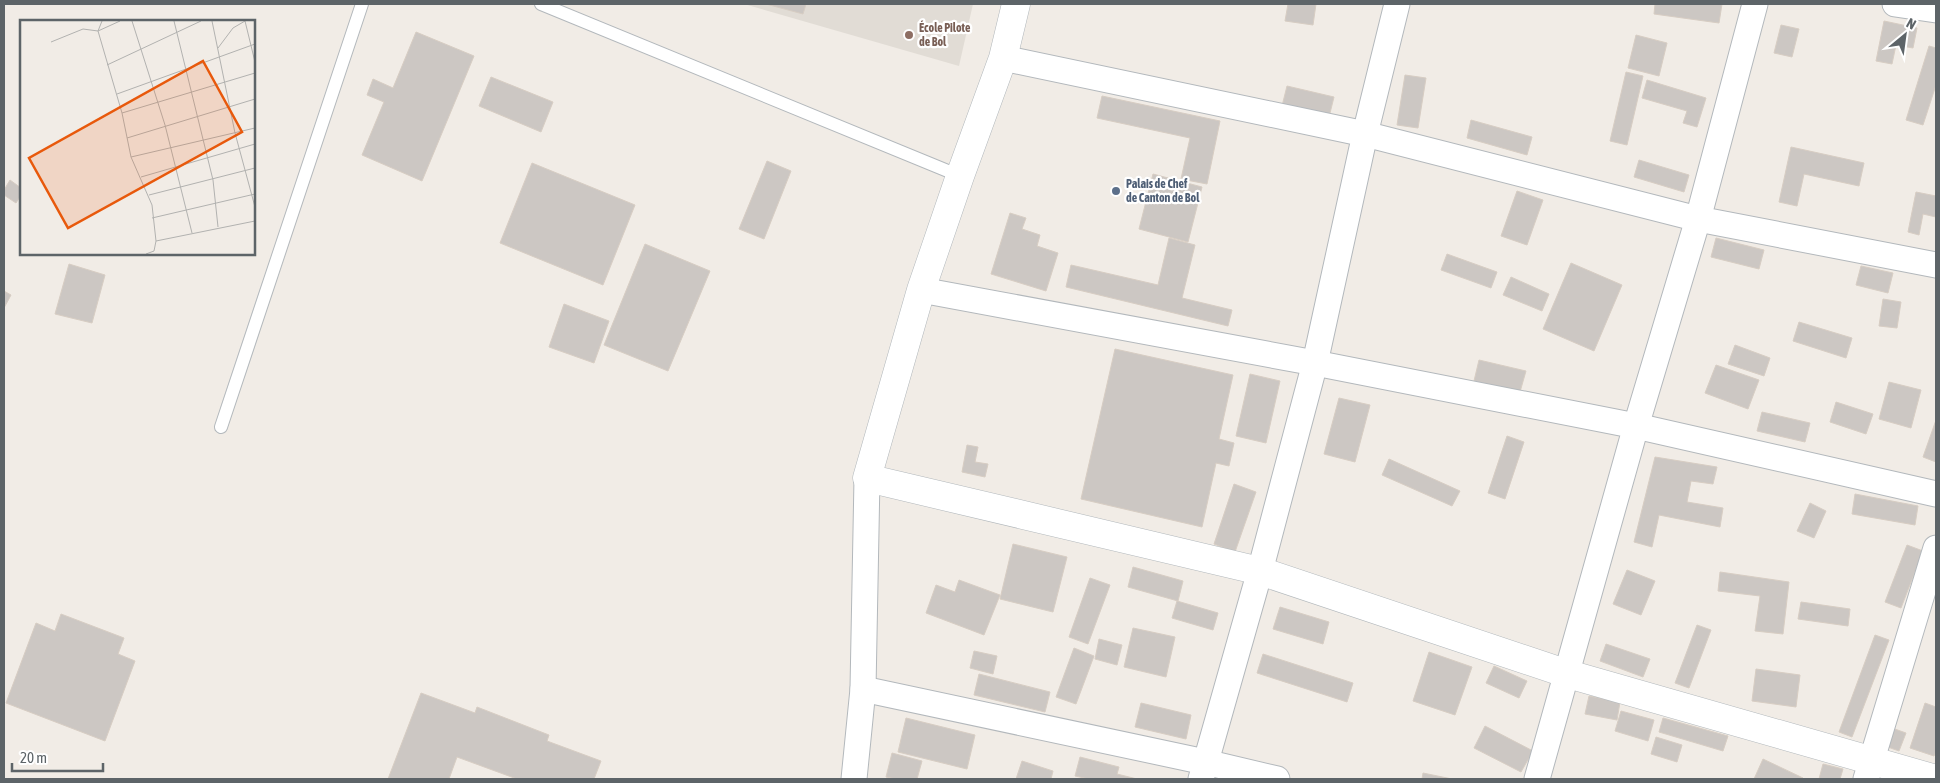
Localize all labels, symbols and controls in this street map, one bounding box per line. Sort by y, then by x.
north arrow [1880,10,1930,60]
text: N [1904,15,1919,33]
inset map [20,20,255,255]
place label: École Pilote de Bol [919,20,971,49]
marker: École Pilote de Bol [903,29,915,41]
place label: Palais de Chef de Canton de Bol [1126,177,1200,205]
marker: Palais de Chef de Canton de Bol [1110,185,1122,197]
scale bar [12,740,104,772]
text: 20 m [20,749,47,766]

